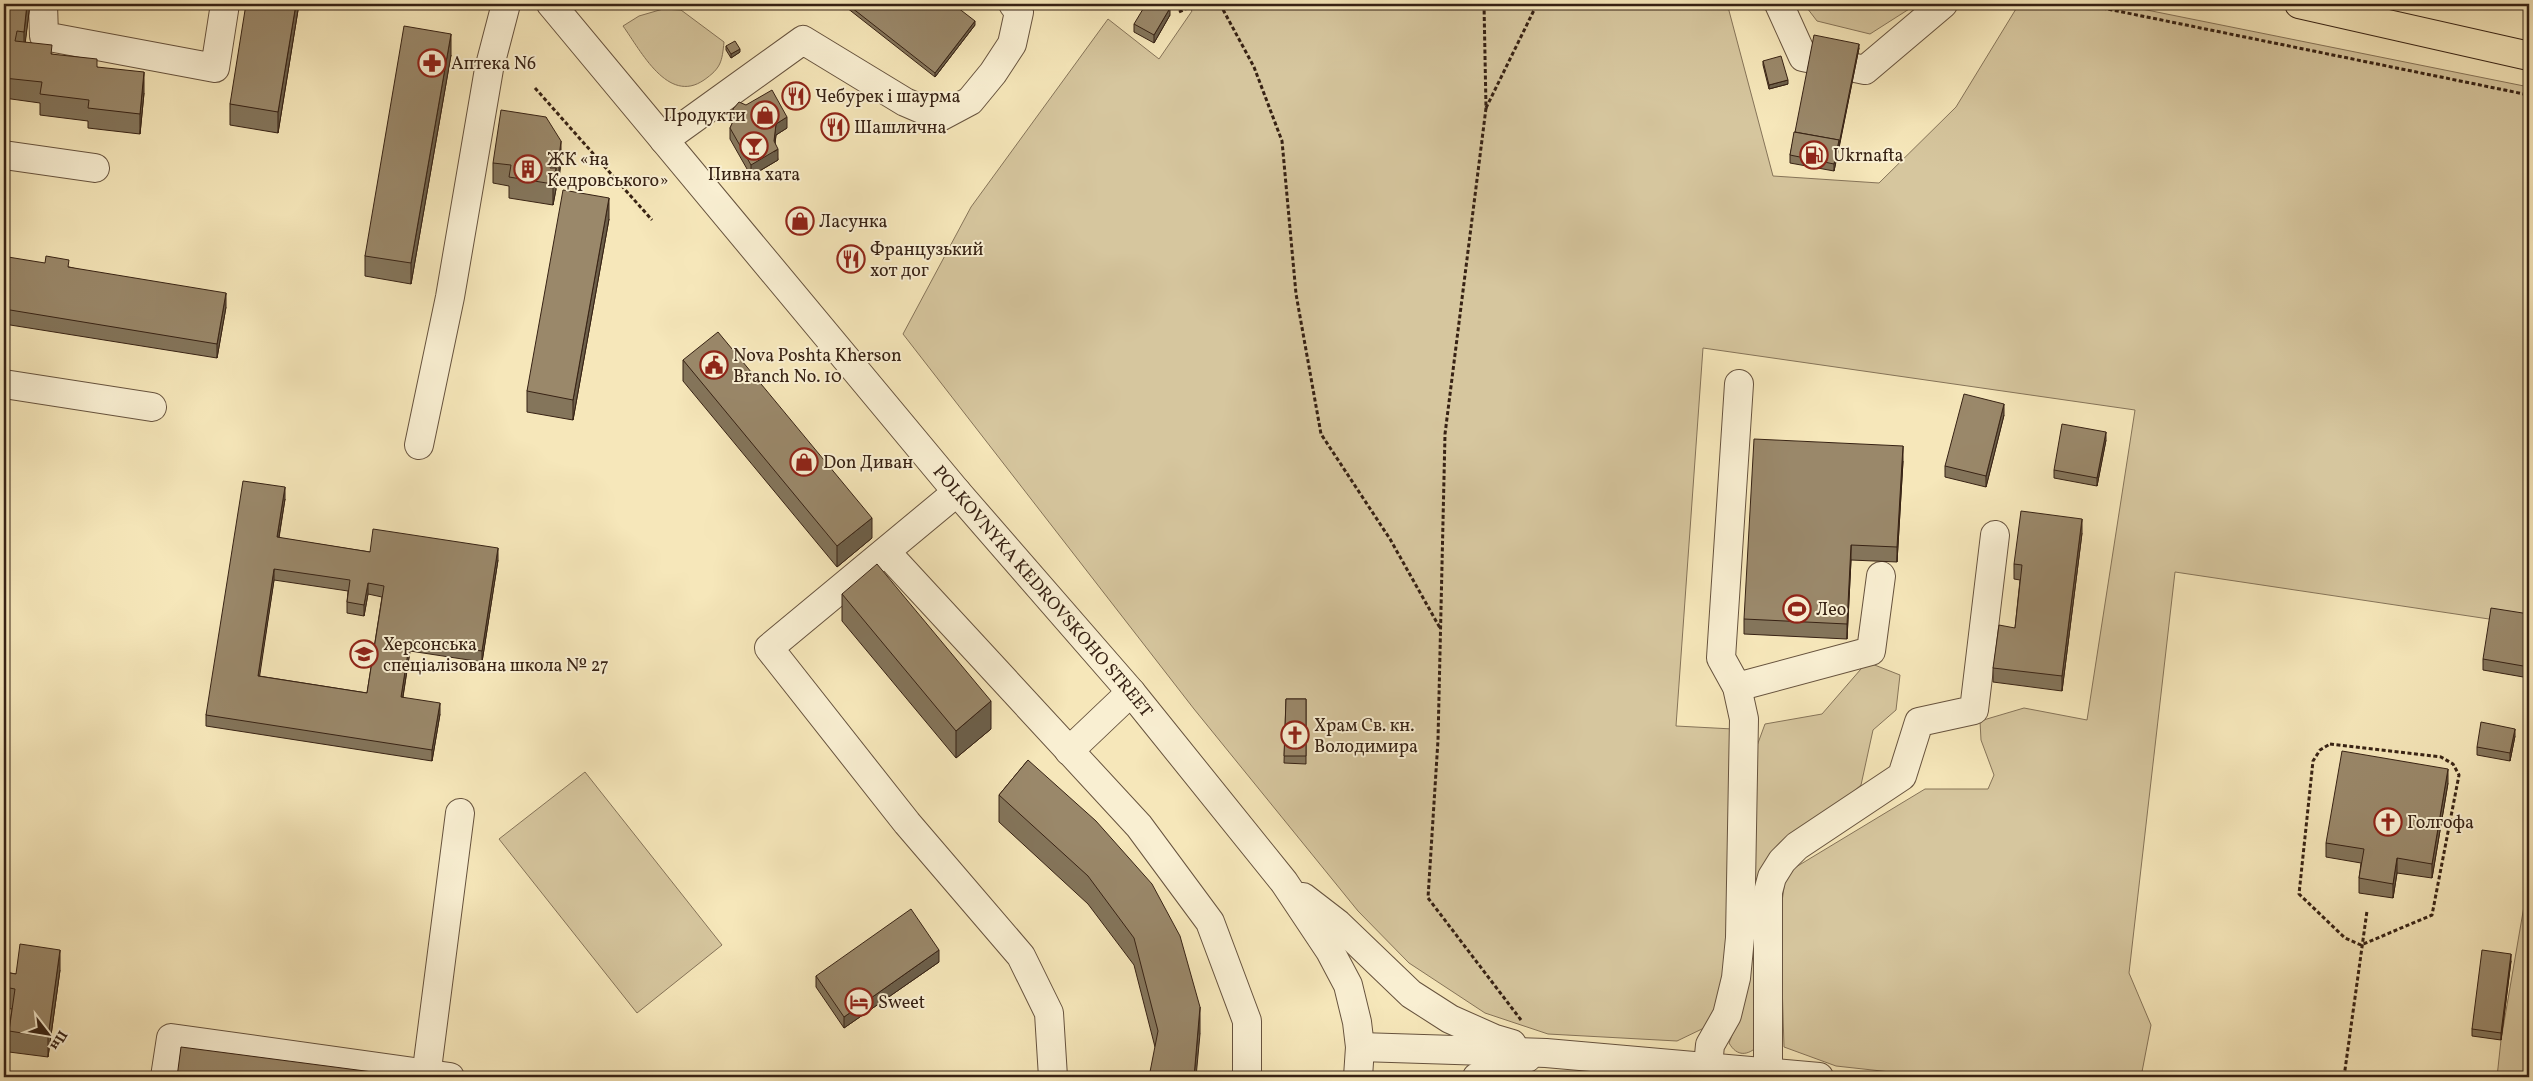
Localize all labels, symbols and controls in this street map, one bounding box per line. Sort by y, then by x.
pharmacy icon: Аптека N6 [417,48,447,78]
place label: Аптека N6 [451,52,536,77]
restaurant icon: Чебурек і шаурма [781,81,811,111]
place label: Чебурек і шаурма [815,85,960,110]
shop icon: Продукти [750,100,780,130]
place label: Продукти [663,104,746,129]
restaurant icon: Шашлична [820,112,850,142]
place label: Шашлична [854,116,947,141]
bar icon: Пивна хата [739,131,769,161]
fuel station icon: Ukrnafta [1799,140,1829,170]
place label: Ukrnafta [1833,144,1904,169]
place label: ЖК «на Кедровського» [547,148,668,194]
building icon: ЖК «на Кедровського» [513,154,543,184]
place label: Пивна хата [708,163,800,188]
shop icon: Ласунка [785,206,815,236]
place label: Ласунка [819,210,887,235]
place label: Французький хот дог [870,238,984,284]
restaurant icon: Французький хот дог [836,244,866,274]
place label: Nova Poshta Kherson Branch No. 10 [733,344,902,390]
public building icon: Nova Poshta Kherson Branch No. 10 [699,350,729,380]
shop icon: Don Диван [789,447,819,477]
place label: Don Диван [823,451,913,476]
street label: POLKOVNYKA KEDROVSKOHO STREET [926,461,1158,724]
sports icon: Лео [1782,594,1812,624]
place label: Лео [1816,598,1846,623]
place label: Херсонська спеціалізована школа № 27 [383,633,609,679]
school or university icon: Херсонська спеціалізована школа № 27 [349,639,379,669]
place label: Храм Св. кн. Володимира [1314,714,1418,760]
church icon: Храм Св. кн. Володимира [1280,720,1310,750]
church icon: Голгофа [2373,807,2403,837]
place label: Голгофа [2407,811,2474,836]
hotel icon: Sweet [844,987,874,1017]
place label: Sweet [878,991,925,1016]
north arrow [22,1008,72,1058]
text: Пн [45,1027,71,1053]

